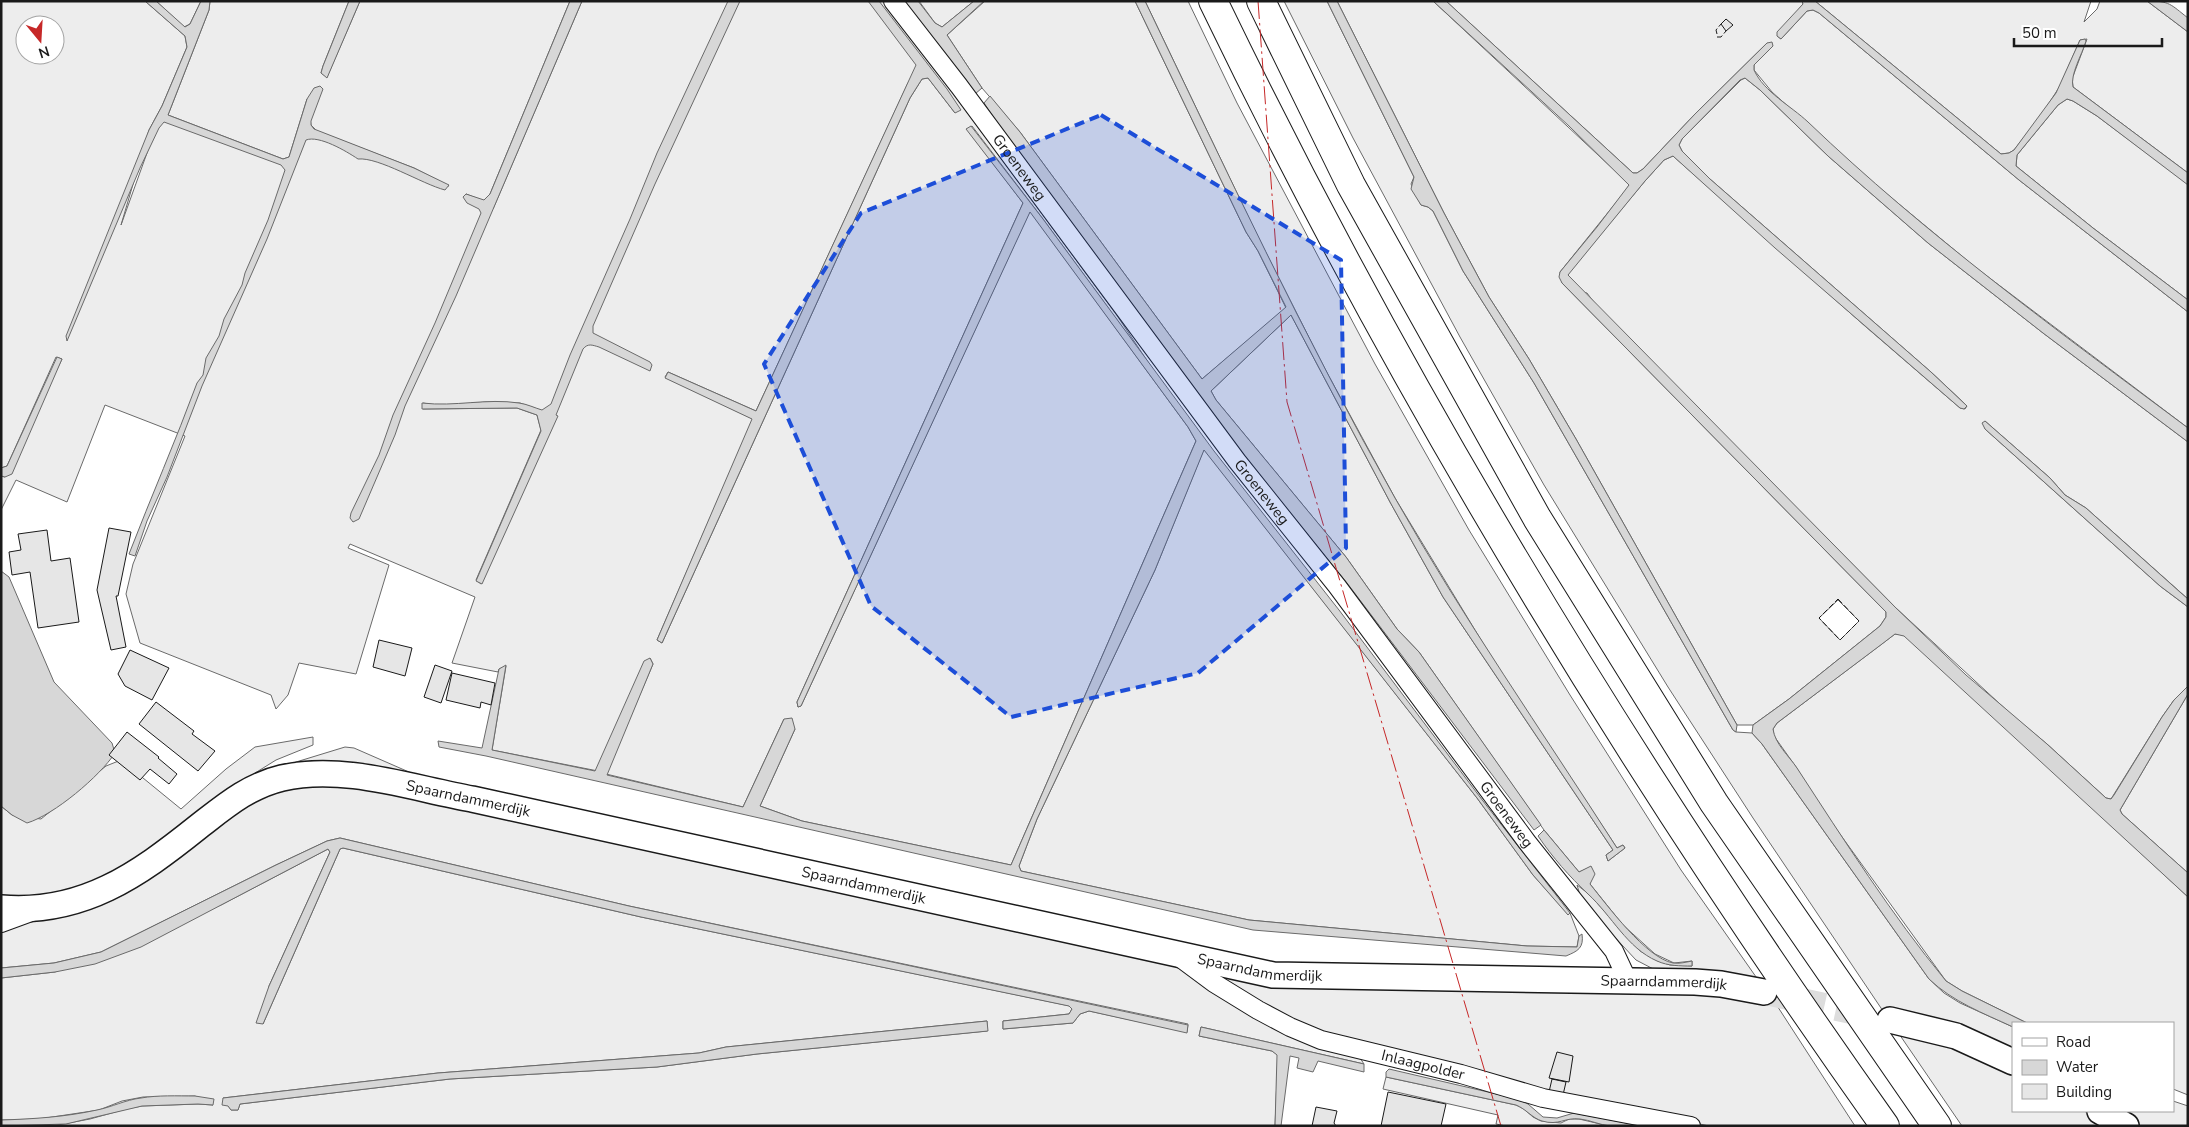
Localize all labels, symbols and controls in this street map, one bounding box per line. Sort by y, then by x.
north arrow [15,15,65,65]
scale bar [2014,15,2162,47]
text: 50 m [2022,23,2057,43]
text: N [36,41,52,63]
street label: Groeneweg [988,130,1051,205]
street label: Groeneweg [1229,455,1294,529]
street label: Spaarndammerdijk [404,775,533,822]
street label: Groeneweg [1475,777,1538,852]
street label: Spaarndammerdijk [800,862,928,909]
street label: Spaarndammerdijk [1195,949,1323,986]
street label: Spaarndammerdijk [1600,970,1729,995]
legend [2012,1022,2174,1112]
text: Road [2056,1032,2091,1052]
street label: Inlaagpolder [1379,1045,1468,1085]
text: Water [2056,1057,2099,1077]
text: Building [2056,1082,2112,1102]

